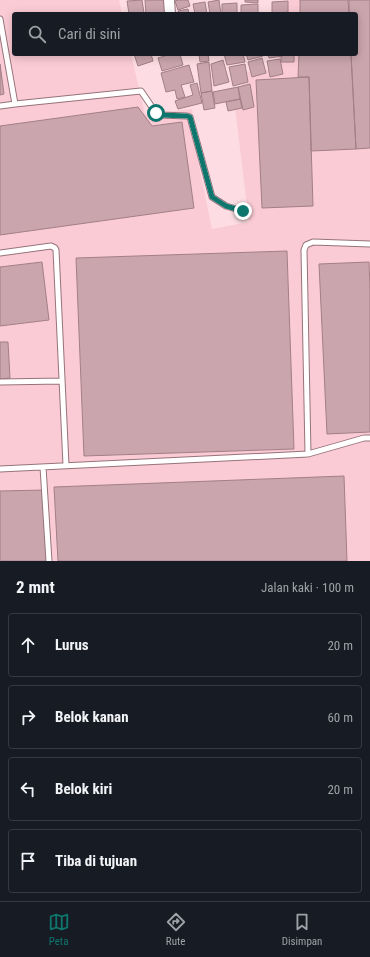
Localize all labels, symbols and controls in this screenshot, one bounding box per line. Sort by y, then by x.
search box [12,12,358,56]
icon: search [26,23,48,45]
text: Cari di sini [58,25,120,43]
route start [147,104,165,122]
route end [234,202,252,220]
text: 2 mnt [16,577,55,597]
text: Jalan kaki · 100 m [261,580,354,595]
icon: ahead [17,634,39,656]
text: Lurus [55,636,89,654]
text: 20 m [327,638,353,653]
icon: right [17,706,39,728]
text: Belok kanan [55,708,129,726]
text: 60 m [327,710,353,725]
icon: left [17,778,39,800]
text: Belok kiri [55,780,112,798]
text: 20 m [327,782,353,797]
icon: arrive [17,850,39,872]
text: Tiba di tujuan [55,852,137,870]
tab: Peta [48,911,70,948]
tab: Rute [165,911,187,948]
tab: Disimpan [282,911,322,948]

